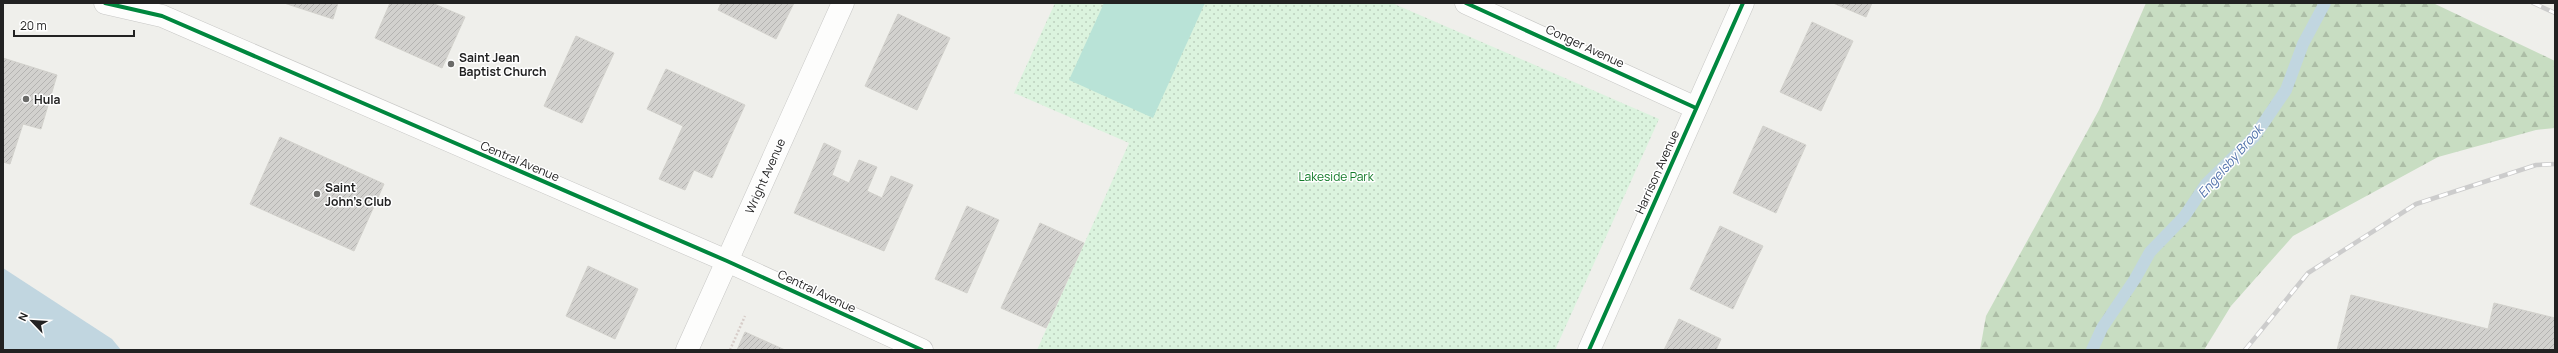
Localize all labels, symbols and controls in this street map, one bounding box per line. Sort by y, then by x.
scale bar [14,12,134,38]
text: 20 m [20,17,47,34]
street label: Conger Avenue [1543,20,1627,72]
place label: Saint Jean Baptist Church [459,49,547,80]
marker: Saint Jean Baptist Church [446,59,456,69]
place label: Hula [34,91,61,108]
marker: Hula [21,94,31,104]
water label: Engelsby Brook [2193,119,2268,201]
street label: Harrison Avenue [1631,127,1683,217]
street label: Wright Avenue [741,136,789,216]
street label: Central Avenue [478,137,562,185]
park label: Lakeside Park [1298,168,1375,185]
place label: Saint John's Club [325,179,391,210]
marker: Saint John's Club [312,189,322,199]
street label: Central Avenue [775,265,859,317]
north arrow [12,301,52,341]
text: N [14,310,31,323]

